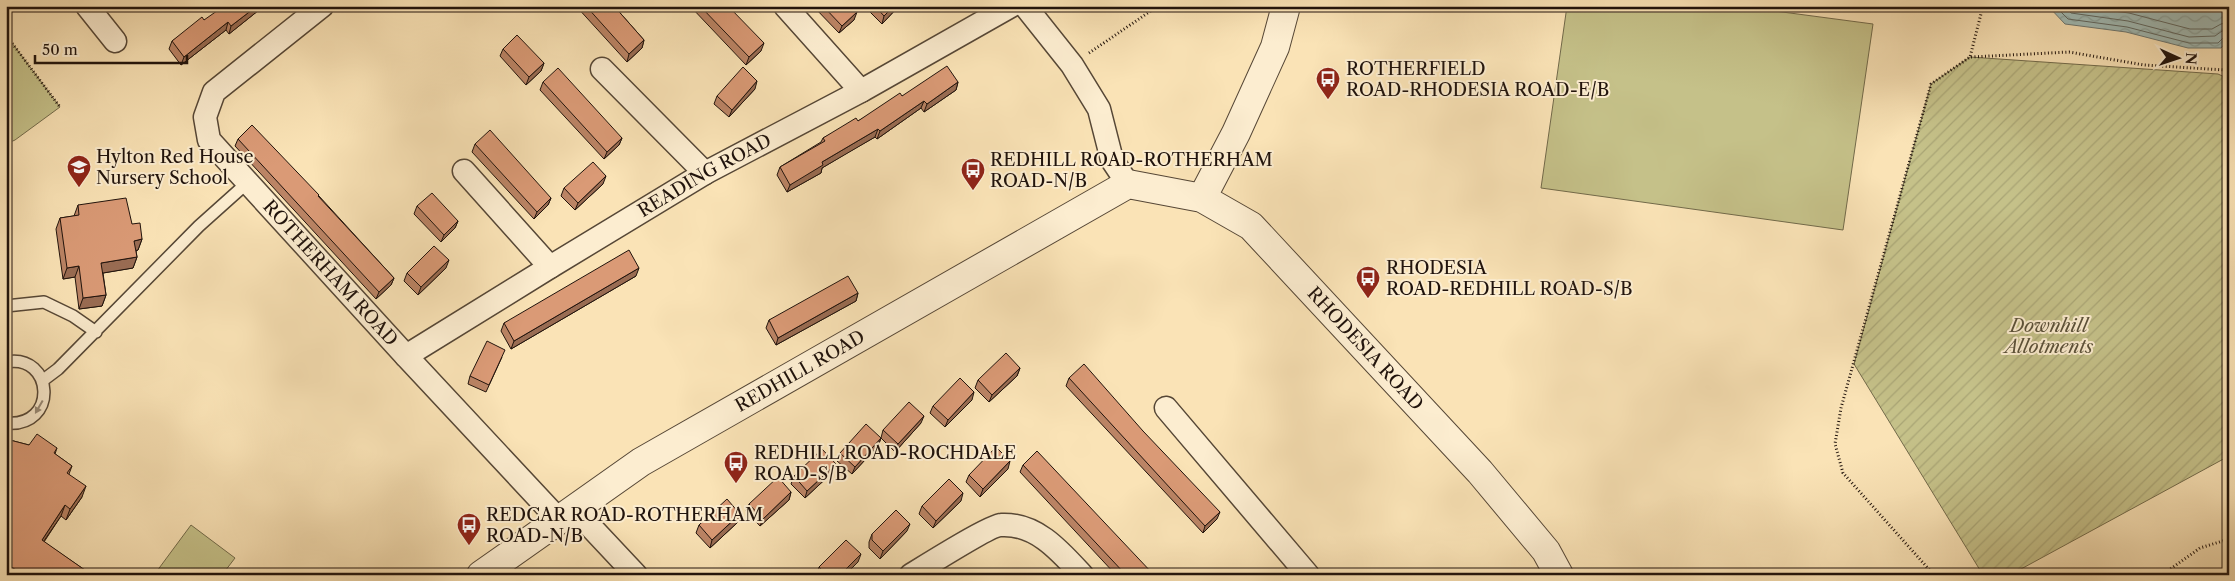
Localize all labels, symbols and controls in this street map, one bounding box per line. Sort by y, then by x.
scale bar [35,32,188,64]
north arrow [2152,32,2202,82]
text: 50 m [42,40,78,59]
text: N [2182,52,2200,65]
place label: ROTHERFIELD ROAD-RHODESIA ROAD-E/B [1346,58,1609,101]
bus stop icon: ROTHERFIELD ROAD-RHODESIA ROAD-E/B [1315,66,1341,100]
street label: READING ROAD [634,129,775,222]
place label: Hylton Red House Nursery School [96,146,254,189]
place label: REDHILL ROAD-ROTHERHAM ROAD-N/B [990,149,1273,192]
school or university icon: Hylton Red House Nursery School [66,154,92,188]
bus stop icon: REDHILL ROAD-ROTHERHAM ROAD-N/B [960,157,986,191]
street label: ROTHERHAM ROAD [258,196,402,350]
place label: RHODESIA ROAD-REDHILL ROAD-S/B [1386,257,1633,300]
bus stop icon: RHODESIA ROAD-REDHILL ROAD-S/B [1355,265,1381,299]
street label: RHODESIA ROAD [1303,282,1428,415]
park label: Downhill Allotments [2002,315,2093,358]
street label: REDHILL ROAD [731,326,869,417]
one-way arrow [35,400,44,414]
place label: REDHILL ROAD-ROCHDALE ROAD-S/B [754,442,1016,485]
bus stop icon: REDHILL ROAD-ROCHDALE ROAD-S/B [723,450,749,484]
place label: REDCAR ROAD-ROTHERHAM ROAD-N/B [486,504,763,547]
bus stop icon: REDCAR ROAD-ROTHERHAM ROAD-N/B [456,512,482,546]

